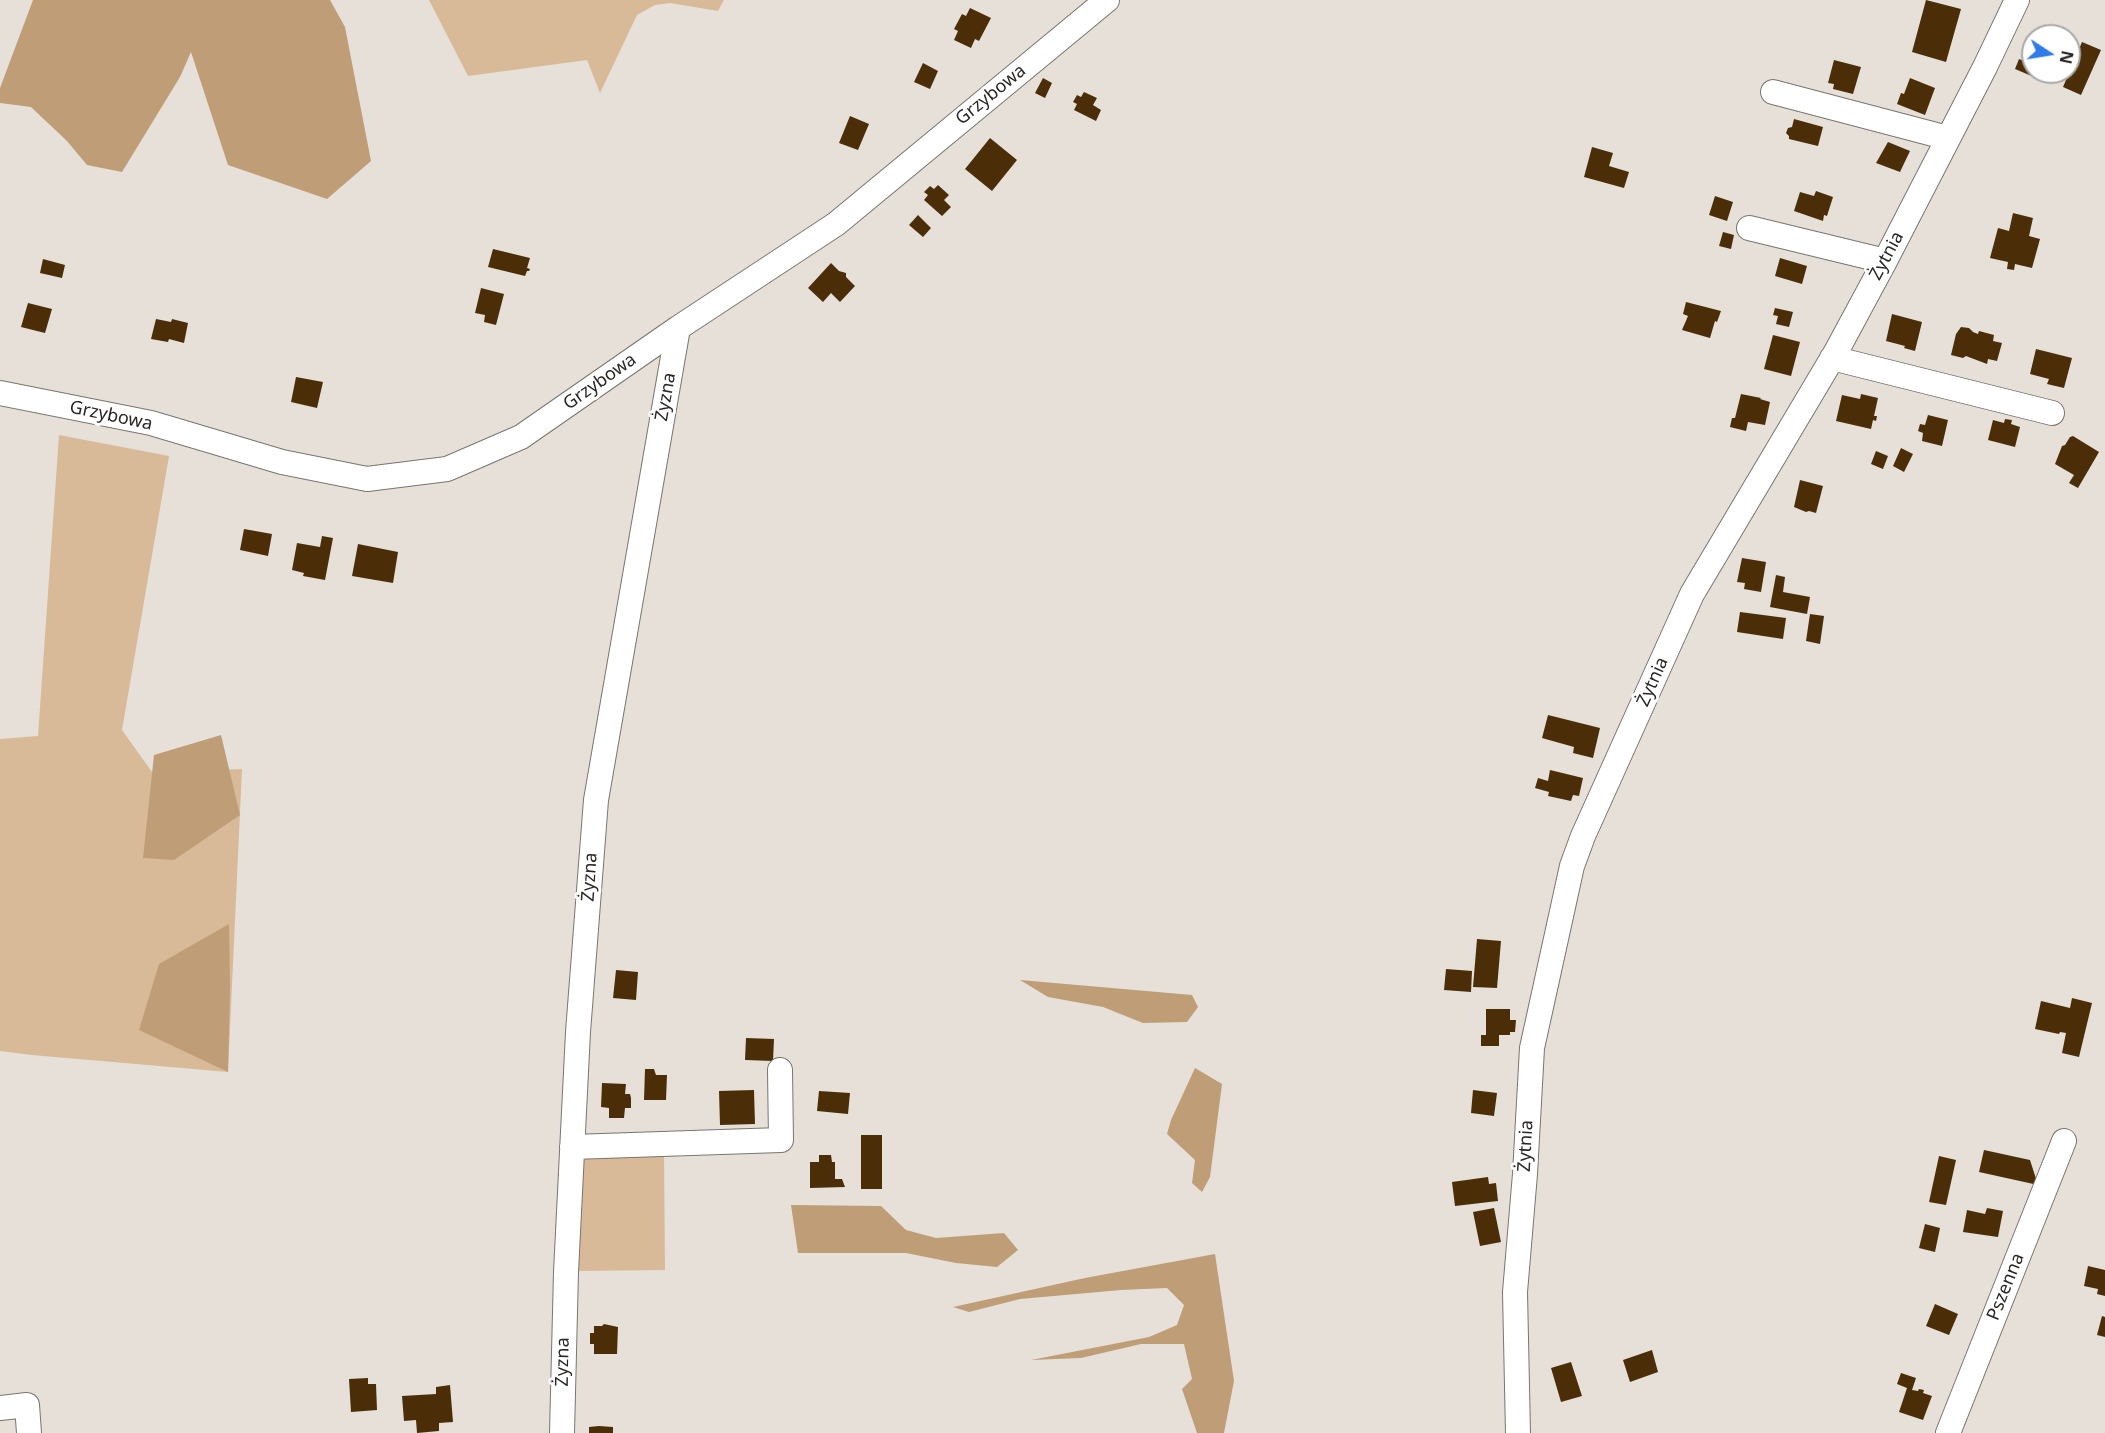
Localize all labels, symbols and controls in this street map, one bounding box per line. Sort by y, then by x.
north arrow [2021,24,2081,84]
text: N [2055,49,2079,66]
street label: Grzybowa [952,60,1030,130]
street label: Żytnia [1865,228,1909,284]
street label: Grzybowa [559,349,641,415]
street label: Żyzna [651,371,681,423]
street label: Grzybowa [68,397,154,435]
street label: Żytnia [1633,654,1673,710]
street label: Żyzna [578,852,602,902]
street label: Żytnia [1514,1120,1538,1172]
street label: Pszenna [1983,1250,2029,1324]
street label: Żyzna [552,1337,574,1387]

